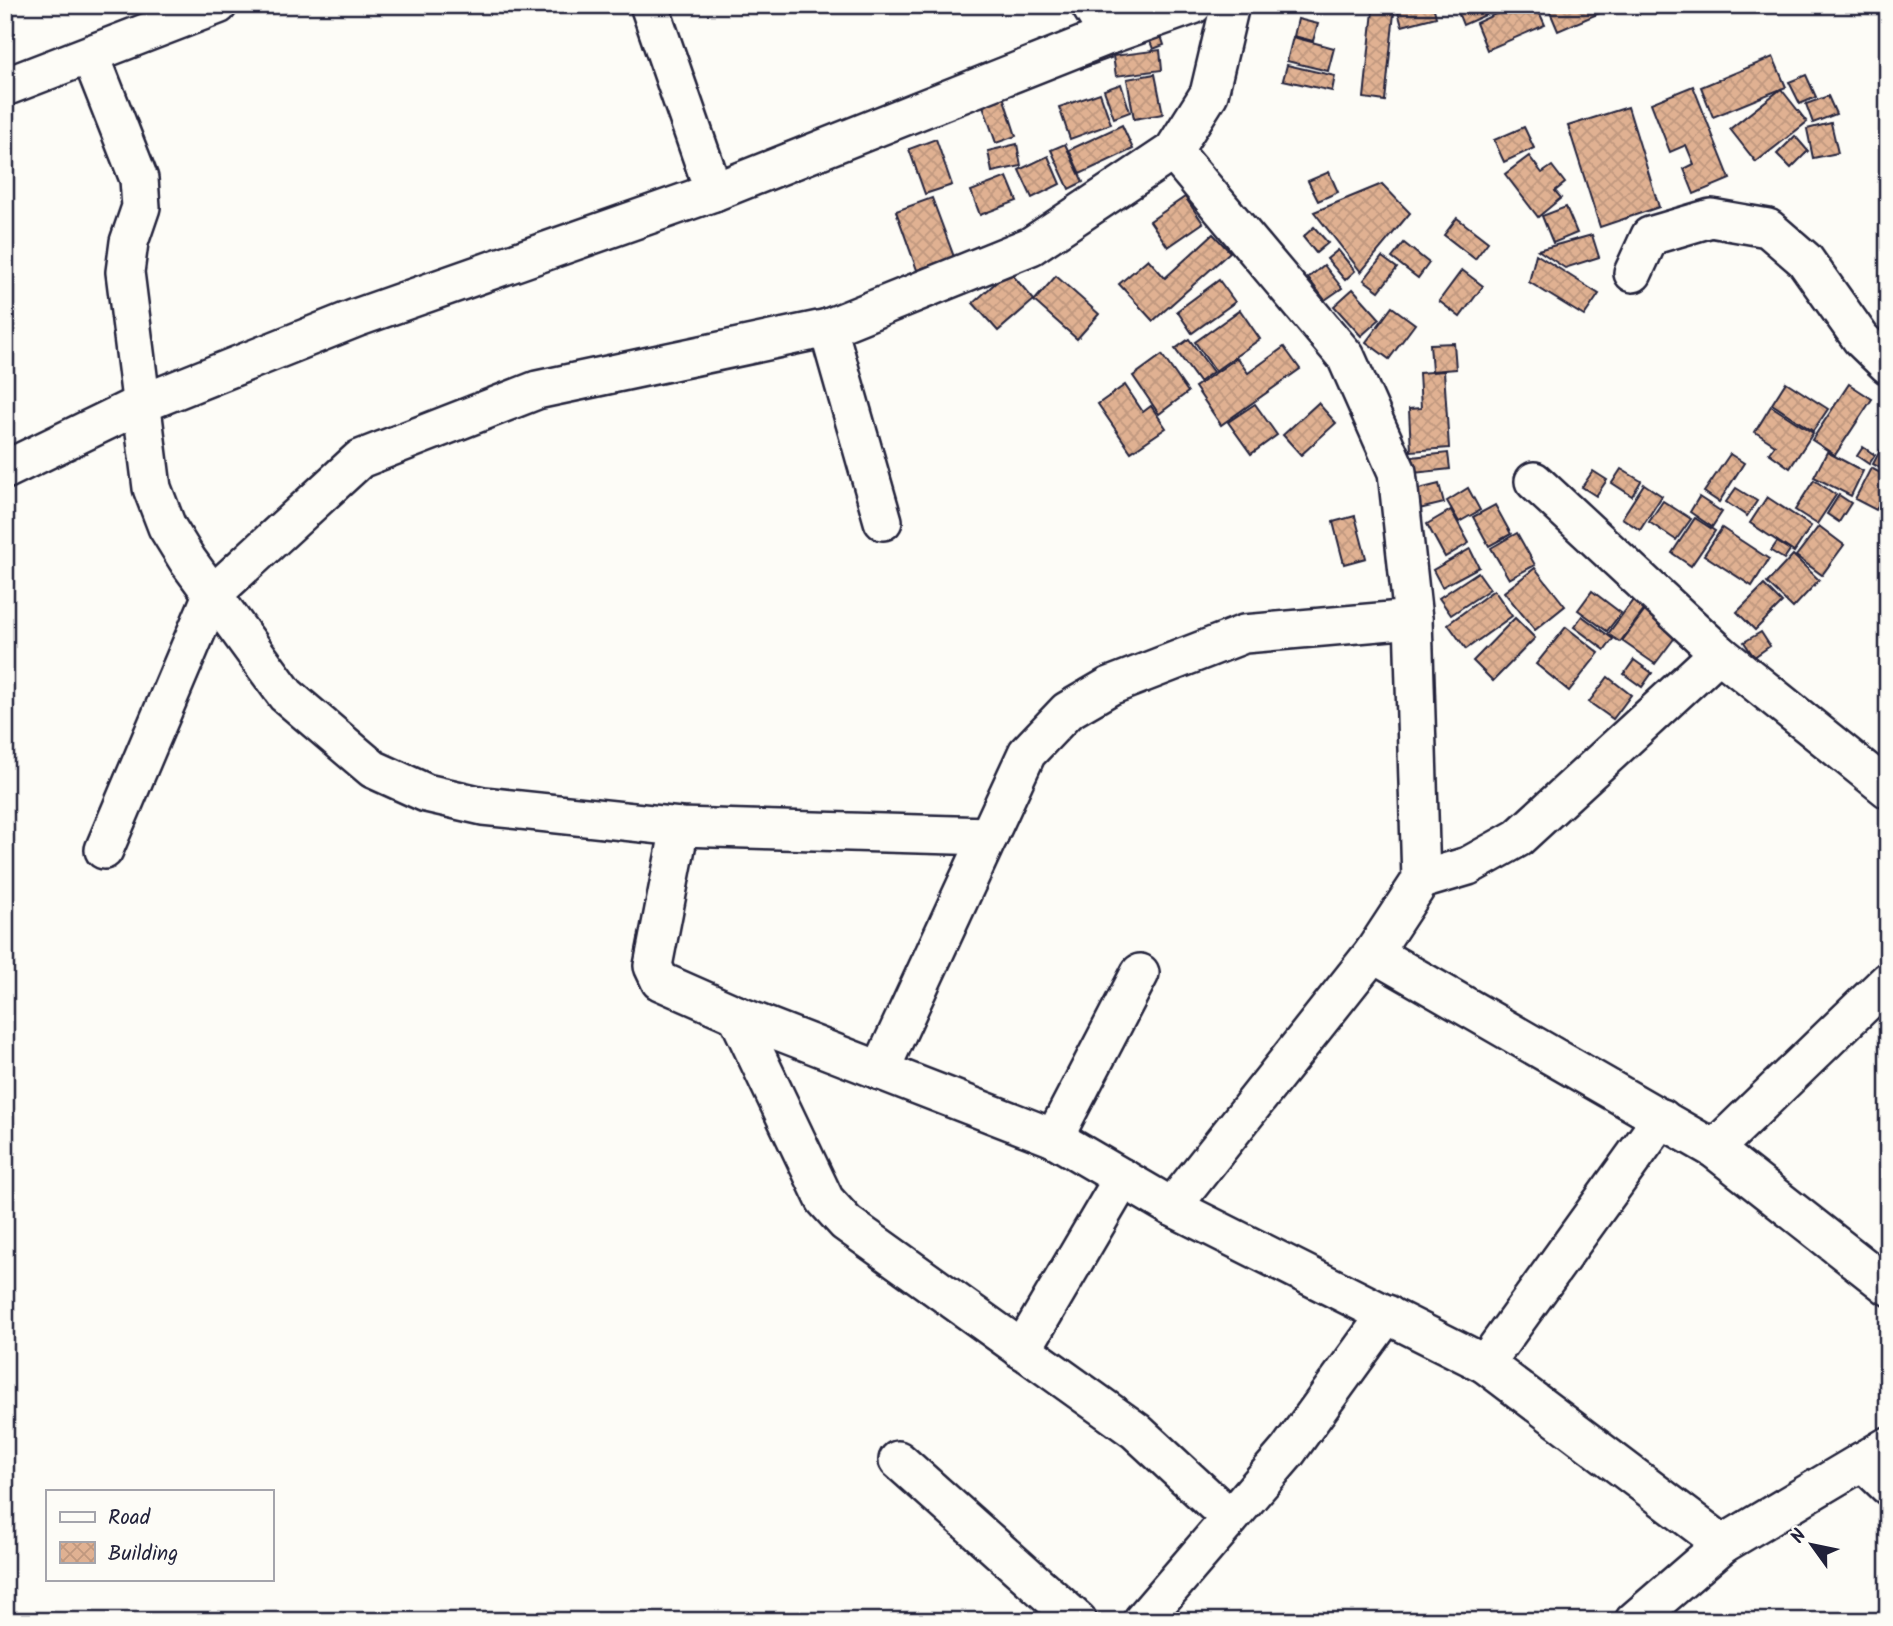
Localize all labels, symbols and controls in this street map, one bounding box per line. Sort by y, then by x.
legend [46,1490,273,1580]
text: Road [108,1502,151,1535]
north arrow [1778,1510,1848,1580]
text: N [1784,1524,1815,1550]
text: Building [108,1538,178,1571]

